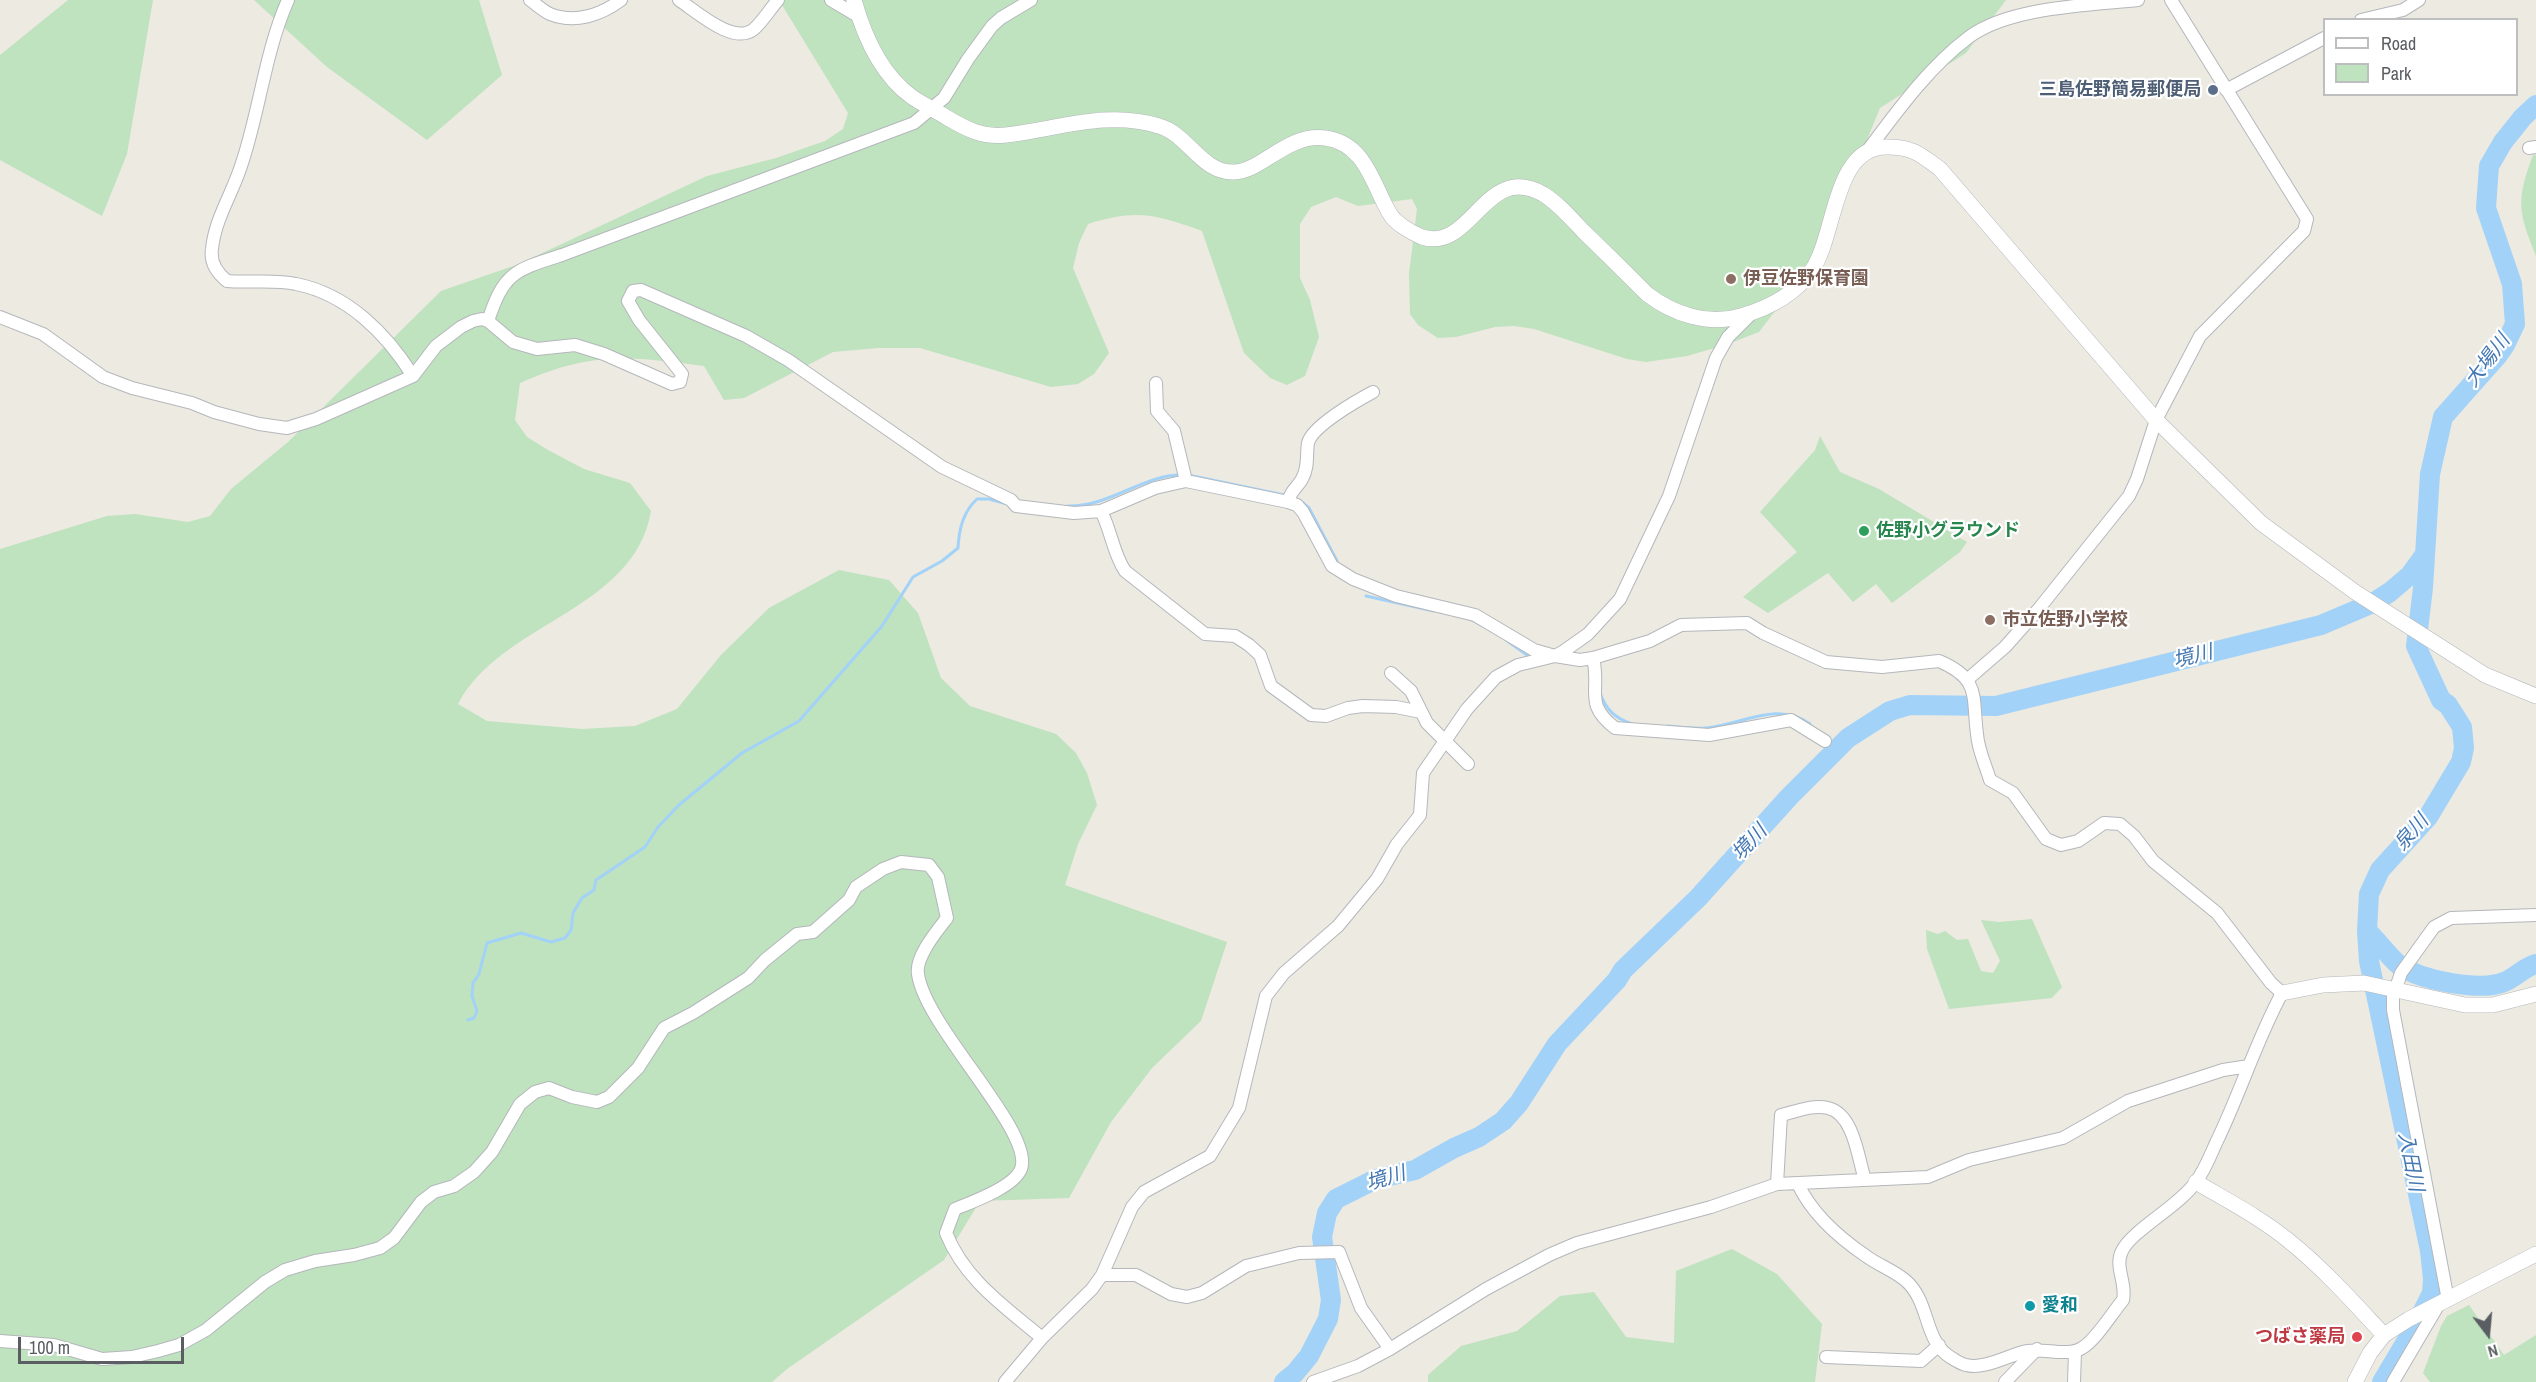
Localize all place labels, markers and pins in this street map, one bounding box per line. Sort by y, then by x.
place label: 三島佐野簡易郵便局 [2039,79,2201,101]
marker: 三島佐野簡易郵便局 [2206,83,2220,97]
place label: 伊豆佐野保育園 [1743,268,1869,290]
marker: 伊豆佐野保育園 [1724,272,1738,286]
place label: 佐野小グラウンド [1876,520,2020,542]
marker: 佐野小グラウンド [1857,524,1871,538]
place label: 市立佐野小学校 [2002,609,2128,631]
marker: 市立佐野小学校 [1983,613,1997,627]
place label: 愛和 [2042,1295,2078,1317]
marker: 愛和 [2023,1299,2037,1313]
place label: つばさ薬局 [2255,1326,2345,1348]
marker: つばさ薬局 [2350,1330,2364,1344]

